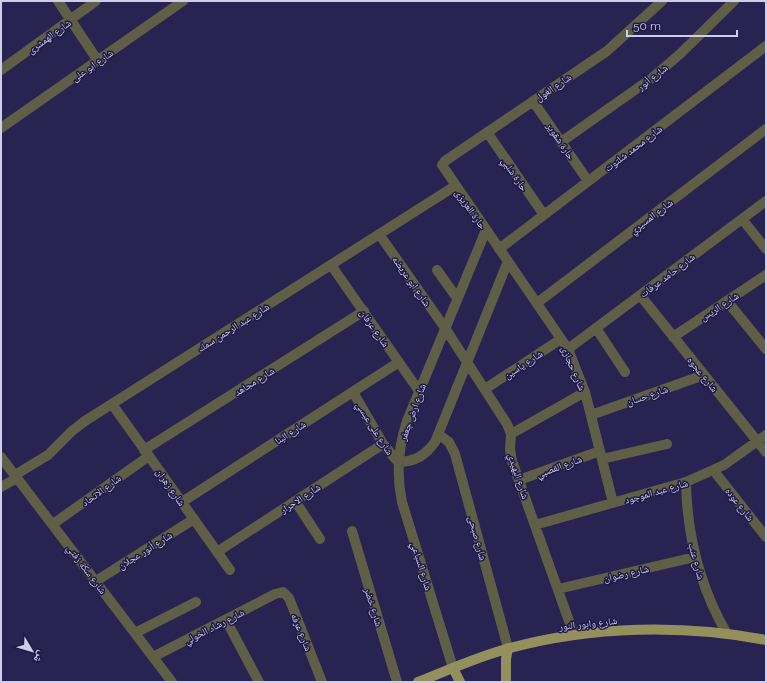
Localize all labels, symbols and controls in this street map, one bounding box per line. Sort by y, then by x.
scale bar [627,12,737,38]
street label: شارع الهمشرى [25,17,74,57]
text: 50 m [633,19,661,33]
street label: شارع ابو على [69,47,116,85]
street label: شارع أنور [634,61,671,94]
street label: شارع الغول [533,71,574,104]
street label: حارة شقوير [544,120,577,162]
street label: شارع محمد شلتوت [602,123,665,174]
street label: حارة شلبي [497,155,530,195]
street label: حارة العزيزى [452,187,489,232]
street label: شارع المسيري [628,197,677,238]
street label: شارع حامد عرفات [638,251,698,300]
street label: شارع ابو عريضه [389,254,433,309]
street label: شارع الريس [698,290,741,324]
street label: شارع عبد الرحمن سمك [195,301,272,355]
street label: شارع عرفان [357,307,392,350]
street label: شارع حجازى [558,344,588,393]
street label: شارع ياسين [502,348,545,382]
street label: شارع عجوه [684,355,720,395]
street label: شارع مجاهد [232,365,277,399]
street label: شارع ارض جعفر [397,382,429,443]
street label: شارع حسان [625,383,670,409]
street label: شارع على عيسي [352,400,396,459]
street label: شارع البنا [273,418,309,447]
street label: شارع البهيدي [504,452,531,502]
street label: شارع القصبي [535,453,585,482]
street label: شارع زهران [153,467,188,509]
street label: شارع الاتحاد [79,472,124,509]
street label: شارع عبد الموجود [623,477,690,507]
street label: شارع الاحرار [277,481,323,517]
street label: شارع عوده [722,485,756,524]
street label: شارع صبحى [465,515,489,562]
street label: شارع أنور عجلان [116,529,175,572]
street label: شارع السباعي [407,541,434,593]
street label: شارع عنب [685,541,707,581]
street label: شارع سكة زفتي [63,543,109,598]
street label: شارع رضوان [602,563,650,585]
street label: شارع خضر [361,586,385,628]
street label: شارع رشاد الخولي [182,606,248,649]
street label: شارع عرفه [288,612,314,653]
street label: شارع وابور النور [557,615,618,633]
north arrow [12,631,52,671]
text: ش [30,648,48,666]

